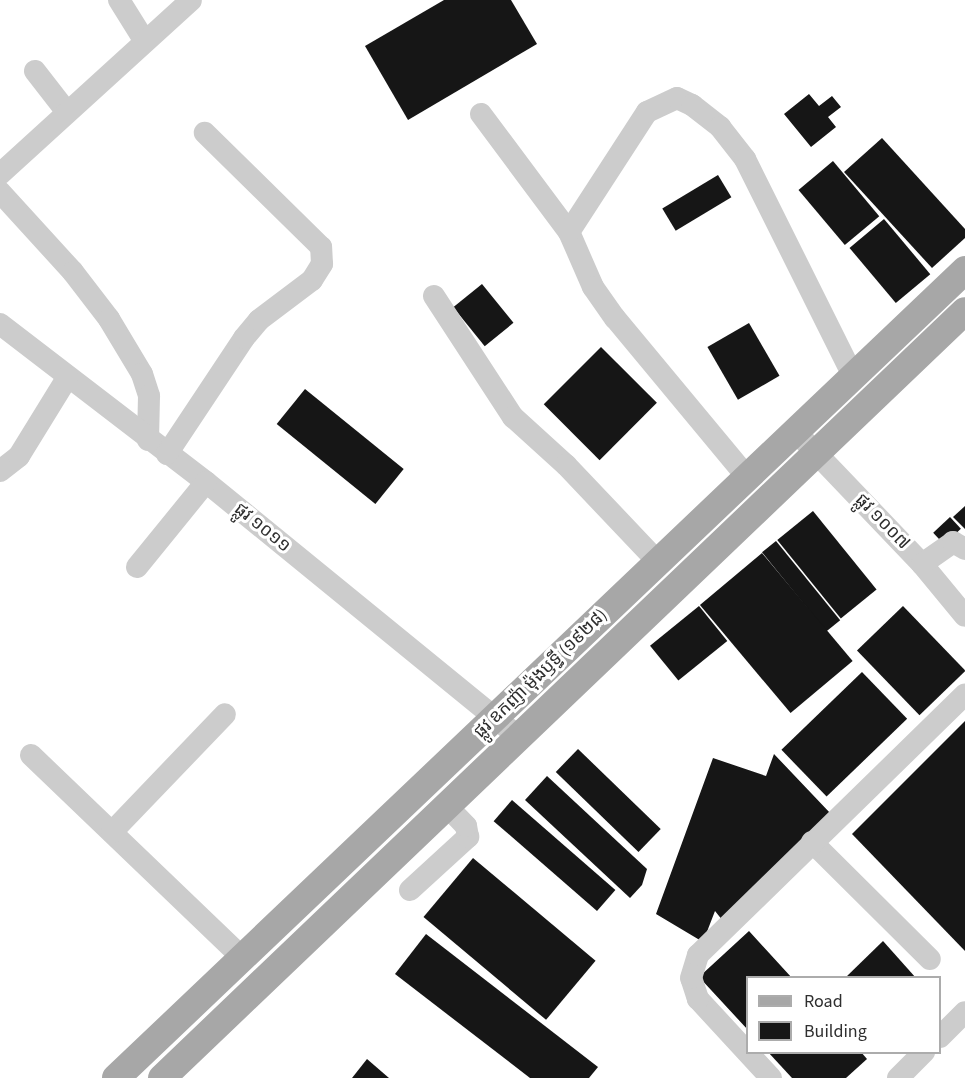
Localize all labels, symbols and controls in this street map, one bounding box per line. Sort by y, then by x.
street label: ផ្លូវ ១០០៧ [850,490,914,554]
street label: ផ្លូវ ១០១១ [229,499,295,557]
street label: ផ្លូវ ឧកញ៉ា ម៉ុងឫទ្ធី (១៩២៨) [470,605,612,743]
legend [746,976,941,1054]
text: Road [804,989,843,1014]
text: Building [804,1019,867,1044]

